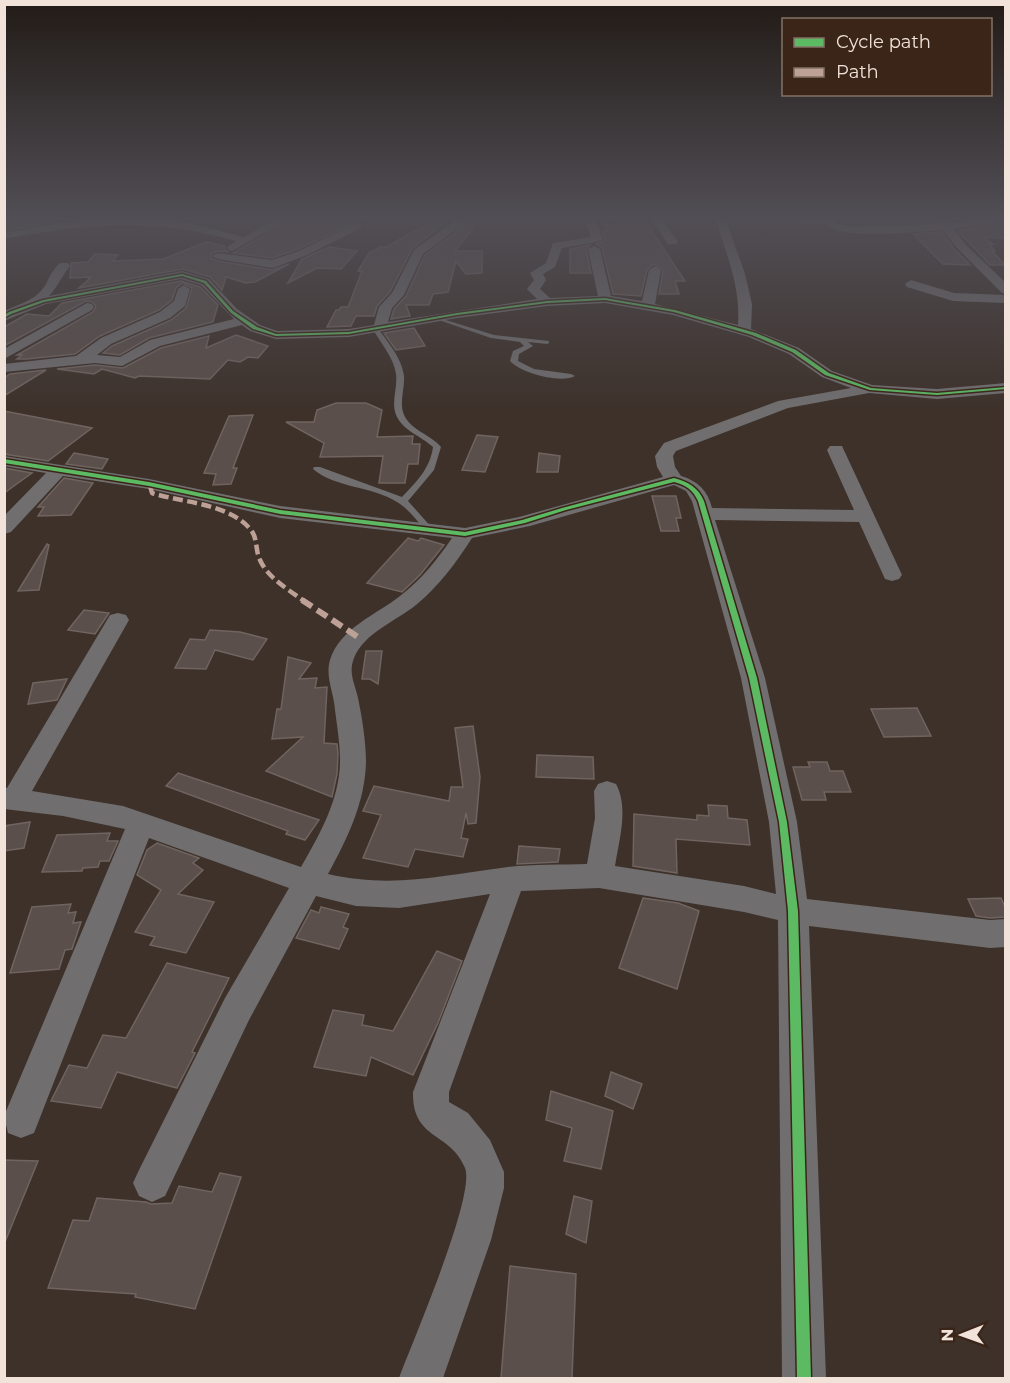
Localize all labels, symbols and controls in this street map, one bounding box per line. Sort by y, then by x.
legend [782,18,992,96]
text: Cycle path [836,31,931,53]
text: Path [836,61,879,83]
north arrow [932,1305,992,1365]
text: N [938,1329,957,1342]

